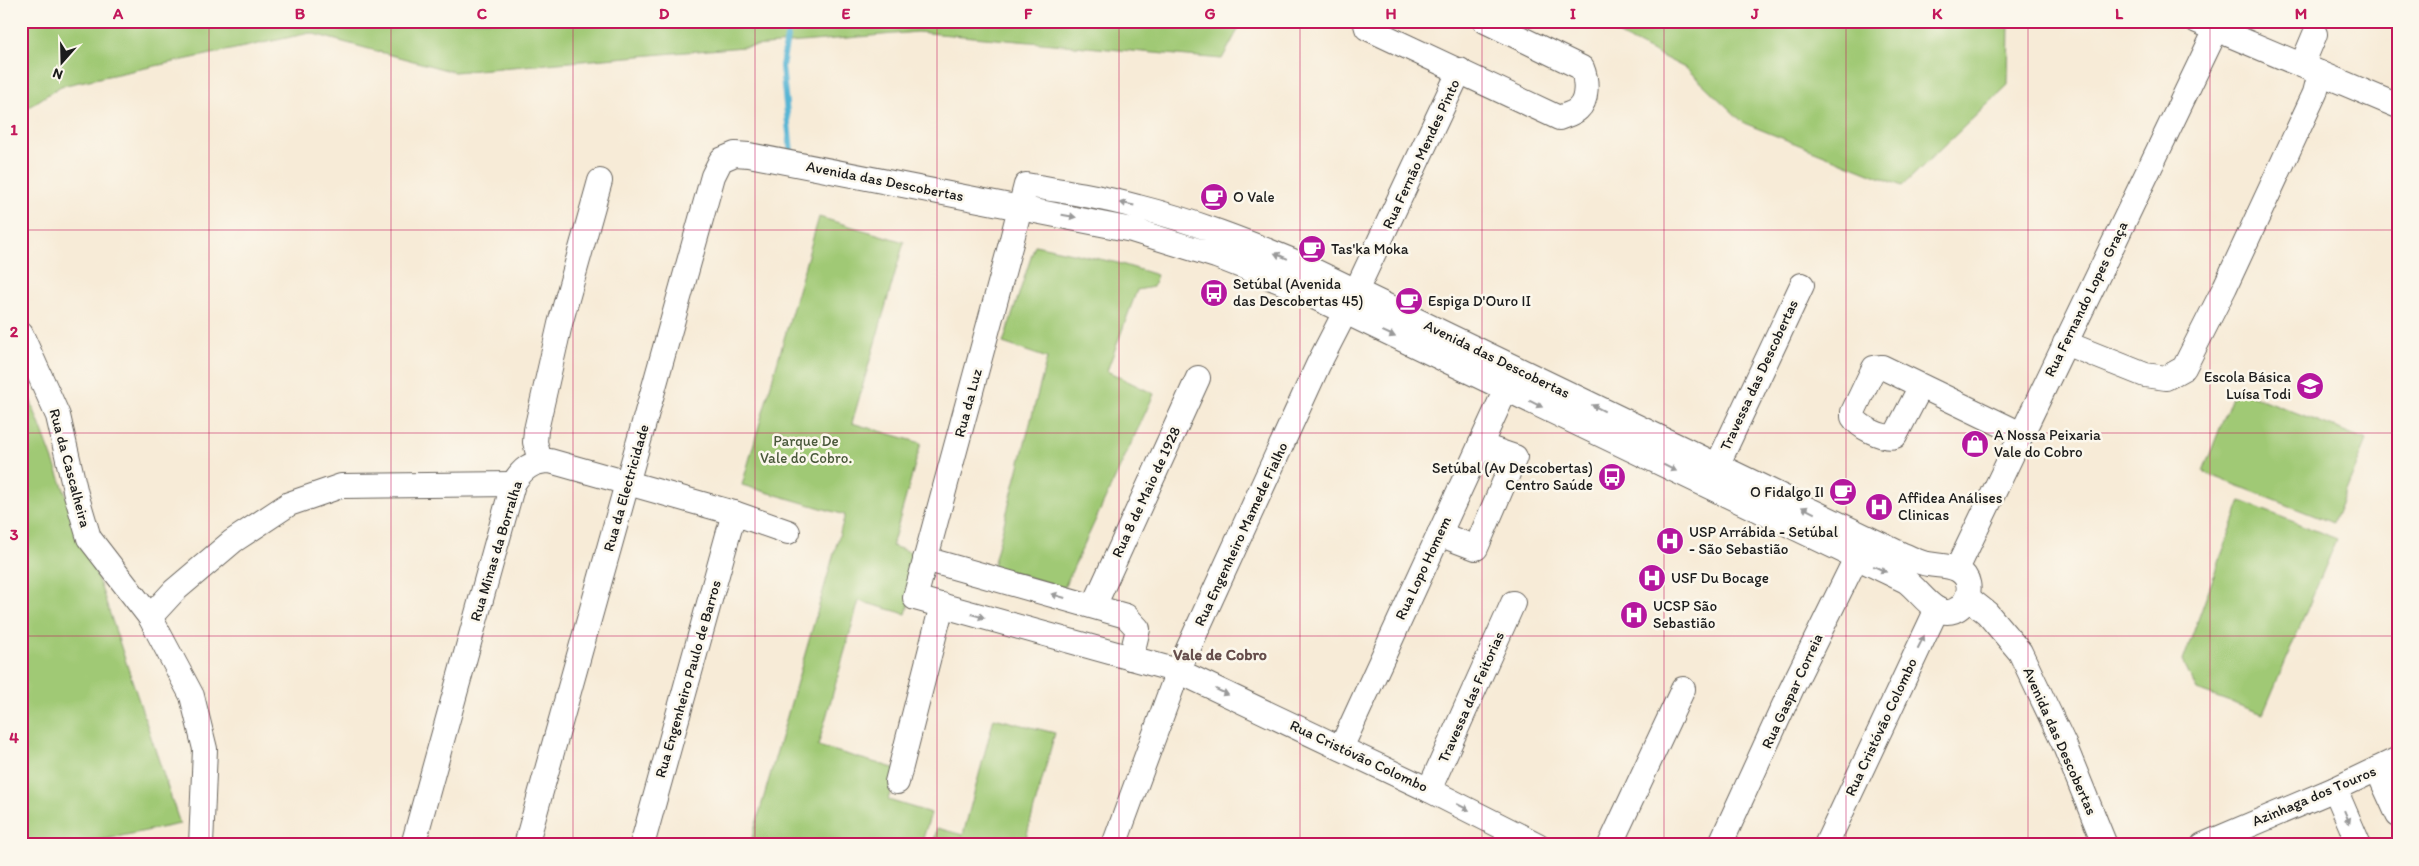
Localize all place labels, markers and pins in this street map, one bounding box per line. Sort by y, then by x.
cafe icon: O Vale [1199,182,1229,212]
place label: O Vale [1233,188,1275,206]
cafe icon: Tas'ka Moka [1297,234,1327,264]
place label: Tas'ka Moka [1331,240,1409,258]
place label: Setúbal (Avenida das Descobertas 45) [1233,275,1363,310]
bus stop icon: Setúbal (Avenida das Descobertas 45) [1199,278,1229,308]
cafe icon: Espiga D'Ouro II [1394,286,1424,316]
place label: Espiga D'Ouro II [1428,292,1531,310]
place label: Escola Básica Luísa Todi [2204,368,2291,403]
school or university icon: Escola Básica Luísa Todi [2295,371,2325,401]
place label: A Nossa Peixaria Vale do Cobro [1994,426,2101,461]
shop icon: A Nossa Peixaria Vale do Cobro [1960,429,1990,459]
place label: Setúbal (Av Descobertas) Centro Saúde [1432,459,1593,494]
bus stop icon: Setúbal (Av Descobertas) Centro Saúde [1597,462,1627,492]
cafe icon: O Fidalgo II [1828,477,1858,507]
place label: O Fidalgo II [1750,483,1824,501]
place label: Affidea Análises Clinicas [1898,489,2003,524]
hospital icon: Affidea Análises Clinicas [1864,492,1894,522]
place label: USP Arrábida - Setúbal - São Sebastião [1689,523,1839,558]
hospital icon: USP Arrábida - Setúbal - São Sebastião [1655,526,1685,556]
hospital icon: USF Du Bocage [1637,563,1667,593]
place label: USF Du Bocage [1671,569,1769,587]
place label: UCSP São Sebastião [1653,597,1717,632]
hospital icon: UCSP São Sebastião [1619,600,1649,630]

